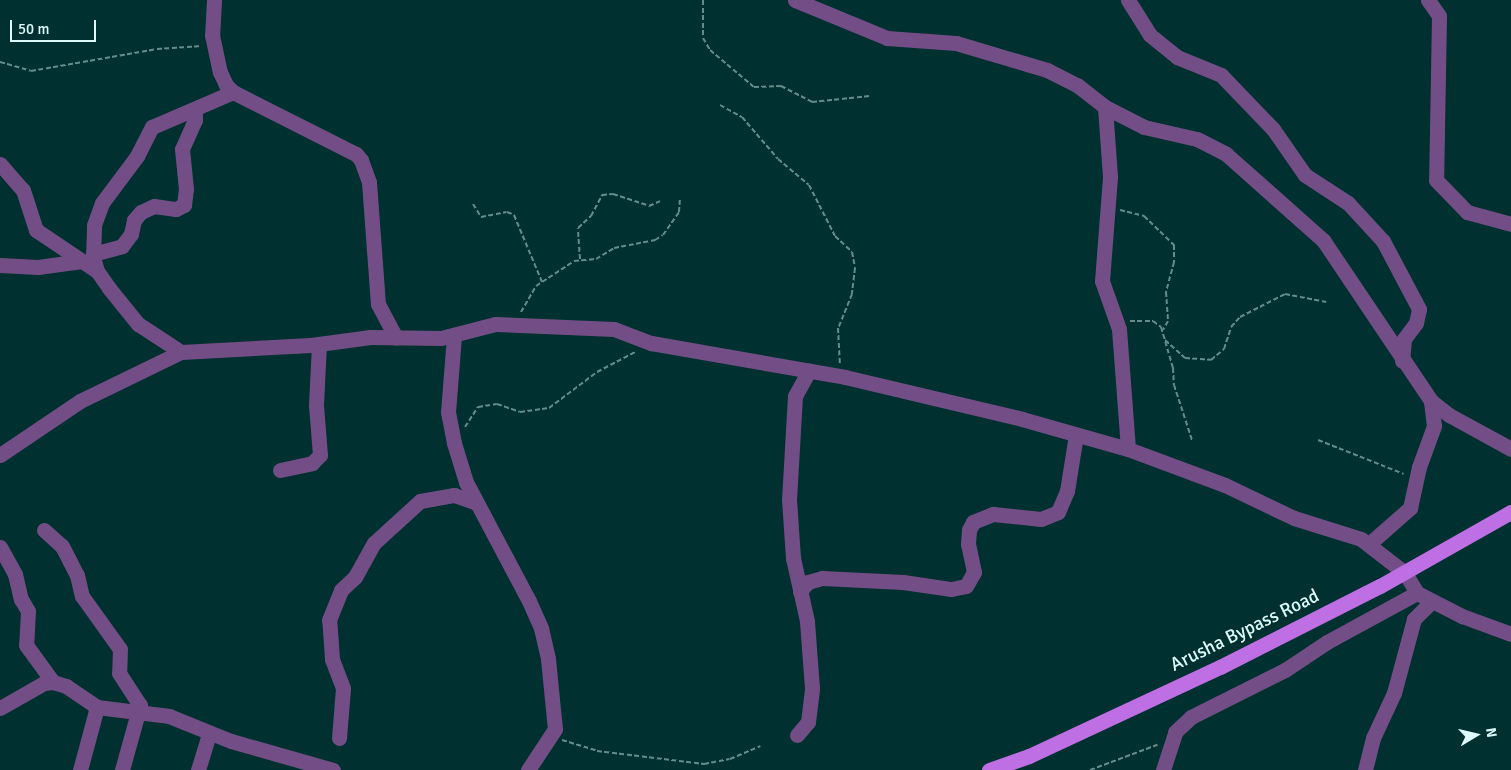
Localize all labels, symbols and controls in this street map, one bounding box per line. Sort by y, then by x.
scale bar [12,10,99,42]
text: 50 m [18,20,49,38]
street label: Arusha Bypass Road [1167,585,1323,677]
north arrow [1451,710,1501,760]
text: N [1482,726,1500,739]

